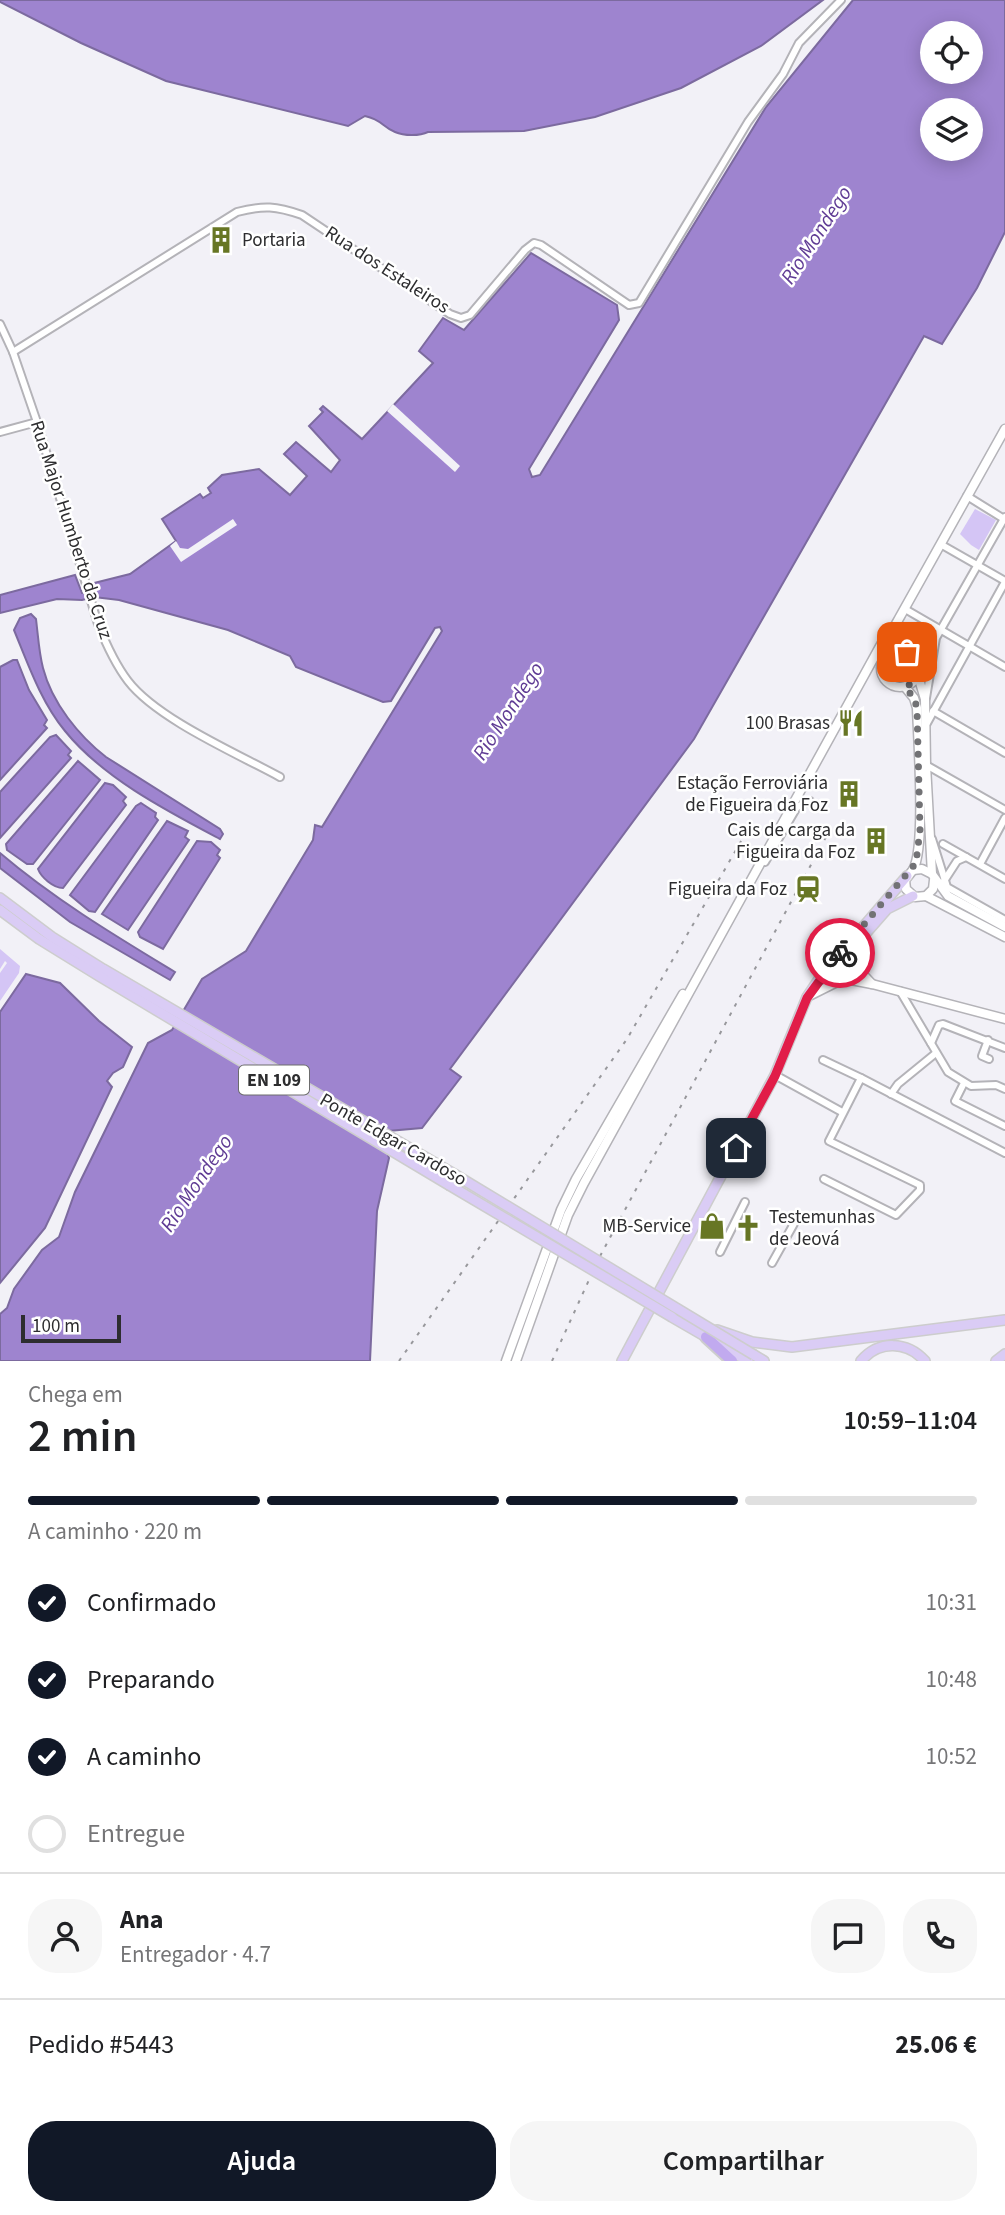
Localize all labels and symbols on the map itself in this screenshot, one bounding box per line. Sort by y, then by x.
water label: Rio Mondego [773,180,859,290]
street label: Rua dos Estaleiros [319,220,455,321]
building icon: Portaria [206,225,236,255]
place label: Portaria [242,227,306,254]
street label: Rua Major Humberto da Cruz [23,417,119,643]
pin [877,622,937,682]
water label: Rio Mondego [465,656,551,766]
restaurant icon: 100 Brasas [836,708,866,738]
place label: 100 Brasas [745,710,830,737]
place label: Estação Ferroviária de Figueira da Foz [677,770,828,819]
building icon: Estação Ferroviária de Figueira da Foz [834,779,864,809]
place label: Cais de carga da Figueira da Foz [727,817,855,866]
building icon: Cais de carga da Figueira da Foz [861,826,891,856]
station icon: Figueira da Foz [793,874,823,904]
place label: Figueira da Foz [668,876,787,903]
courier [805,918,875,988]
road number: EN 109 [239,1065,309,1094]
street label: Ponte Edgar Cardoso [314,1087,472,1193]
pin [706,1118,766,1178]
water label: Rio Mondego [152,1128,240,1238]
place label: Testemunhas de Jeová [769,1204,875,1253]
shop icon: MB-Service [697,1211,727,1241]
place label: MB-Service [603,1213,691,1240]
church icon: Testemunhas de Jeová [733,1213,763,1243]
scale bar [21,1312,121,1344]

